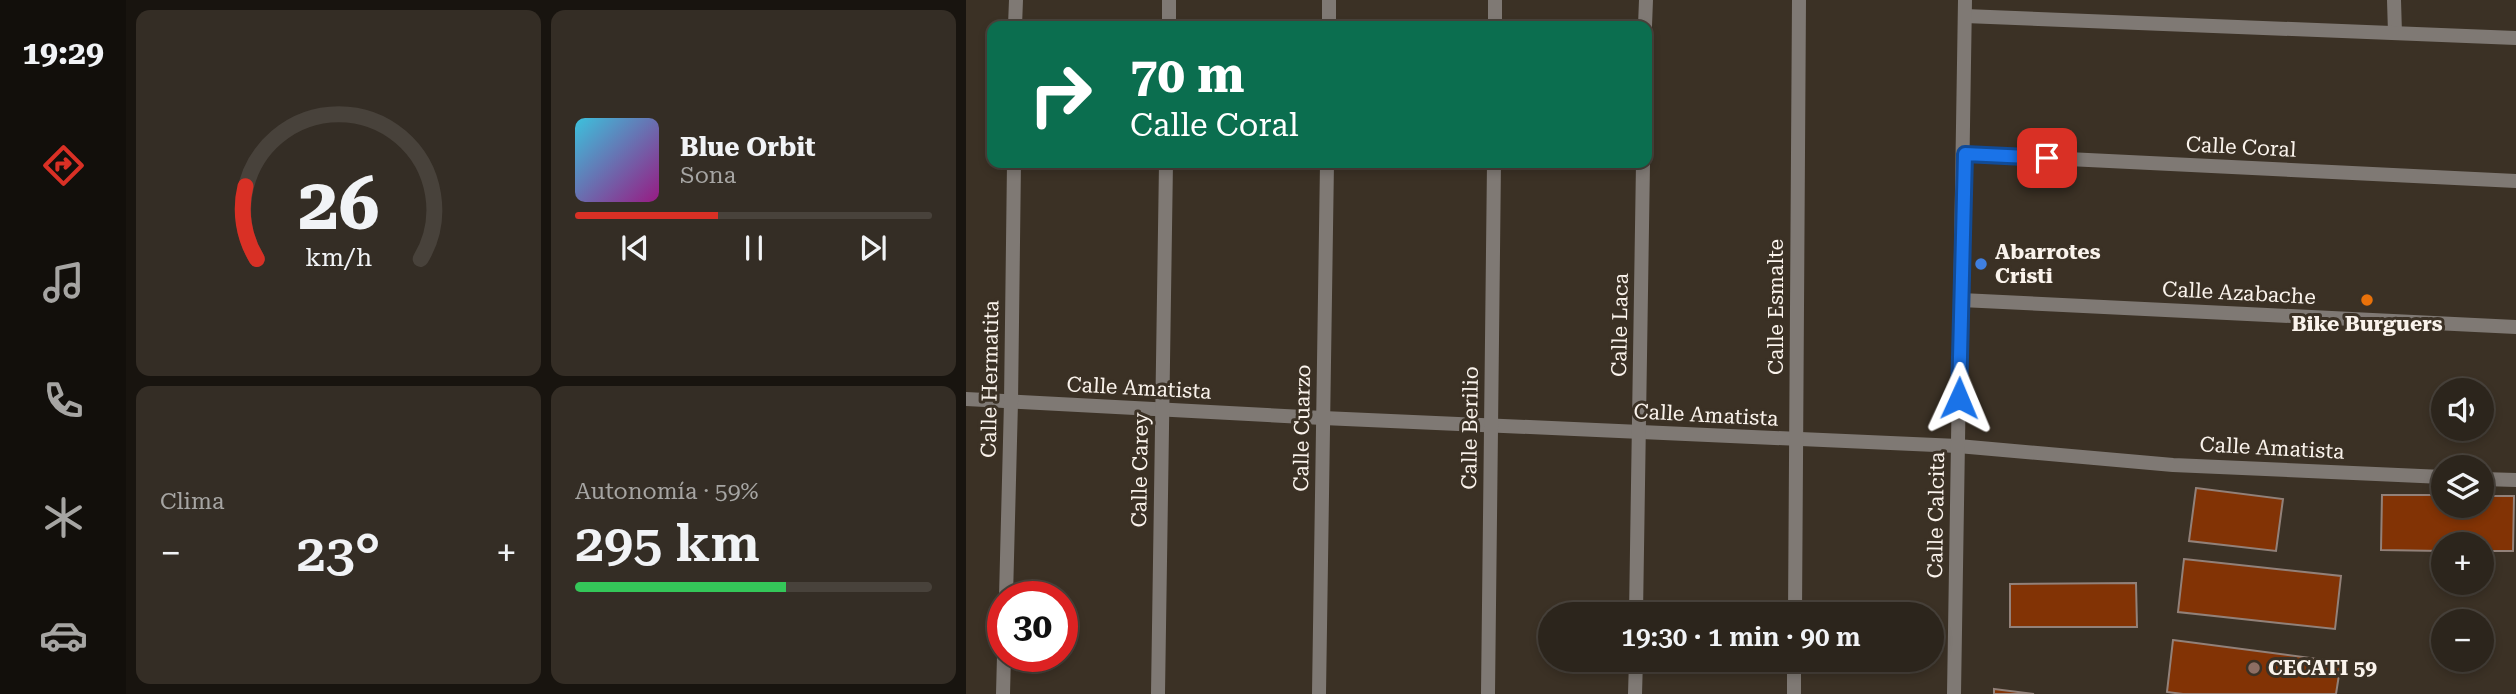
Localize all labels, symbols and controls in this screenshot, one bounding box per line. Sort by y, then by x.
text: 19:29 [22,34,104,72]
text: 70 m [1130,47,1245,104]
icon: right [1015,49,1106,140]
text: Calle Coral [1130,106,1299,144]
pin [2017,128,2077,188]
text: Blue Orbit [680,132,816,162]
street label: Calle Coral [2185,132,2297,162]
icon: arrive [2028,139,2066,177]
icon: directions [39,141,88,190]
text: 26 [298,162,379,247]
text: Sona [680,162,736,189]
icon: previous [616,229,654,267]
icon: pause [735,229,773,267]
icon: next [854,229,892,267]
street label: Calle Esmalte [1764,239,1788,375]
place label: Abarrotes Cristi [1995,240,2101,288]
text: km/h [305,243,372,272]
marker: Abarrotes Cristi [1973,256,1989,272]
icon: music [39,258,88,307]
street label: Calle Laca [1607,272,1633,377]
street label: Calle Azabache [2162,277,2316,309]
marker: Bike Burguers [2359,292,2375,308]
street label: Calle Hermatita [977,299,1003,458]
place label: Bike Burguers [2291,312,2443,336]
position arrow [1922,361,1996,435]
street label: Calle Cuarzo [1289,364,1315,492]
street label: Calle Berilio [1457,366,1483,490]
street label: Calle Amatista [1066,372,1213,404]
icon: phone [39,376,88,425]
map controls [2431,378,2494,672]
button: sound [2431,378,2494,441]
street label: Calle Amatista [1633,399,1780,431]
street label: Calle Carey [1127,412,1153,528]
street label: Calle Amatista [2199,432,2346,464]
street label: Calle Calcita [1923,451,1949,579]
button: layers [2431,455,2494,518]
text: Autonomía · 59% [575,478,759,505]
text: Clima [160,488,224,515]
icon: climate [39,493,88,542]
text: 295 km [575,513,760,574]
text: 23° [297,523,380,584]
text: − [160,531,181,575]
text: + [496,531,517,575]
button: + [2431,532,2494,595]
speed limit sign: 30 [987,581,1078,672]
button: − [2431,609,2494,672]
icon: car [39,611,88,660]
text: 19:30 · 1 min · 90 m [1621,622,1861,652]
place label: CECATI 59 [2268,656,2377,680]
marker: CECATI 59 [2246,660,2262,676]

